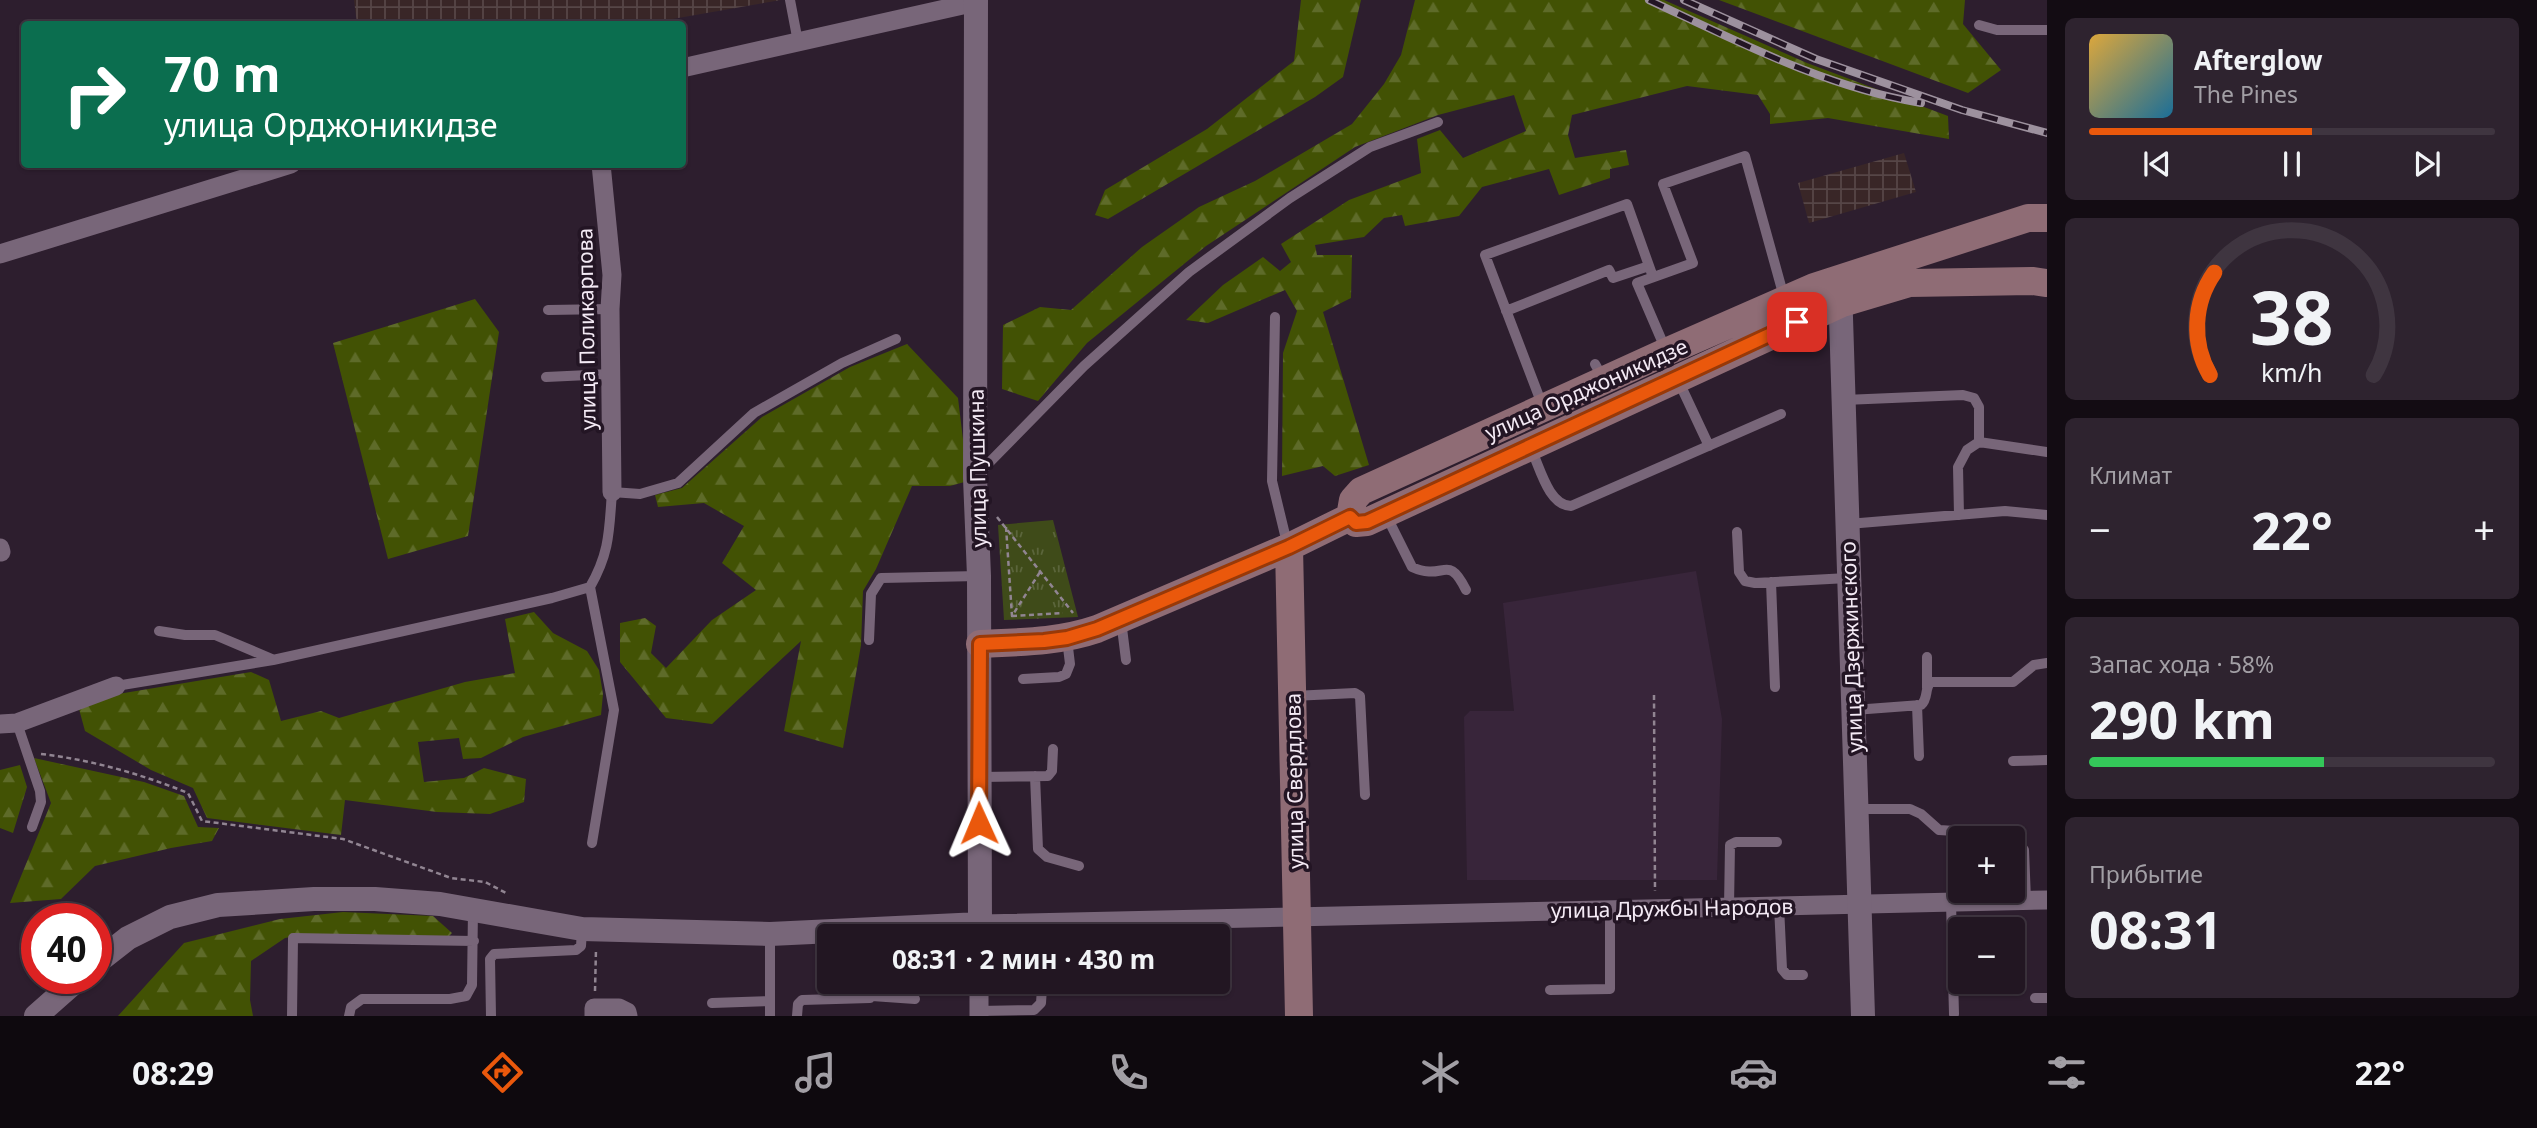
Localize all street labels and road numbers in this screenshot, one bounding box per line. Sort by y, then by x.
street label: улица Поликарпова [570,228,602,430]
street label: улица Орджоникидзе [1480,332,1692,446]
street label: улица Пушкина [962,388,992,548]
street label: улица Дзержинского [1833,541,1869,753]
street label: улица Свердлова [1278,693,1310,869]
street label: улица Дружбы Народов [1551,892,1793,924]

